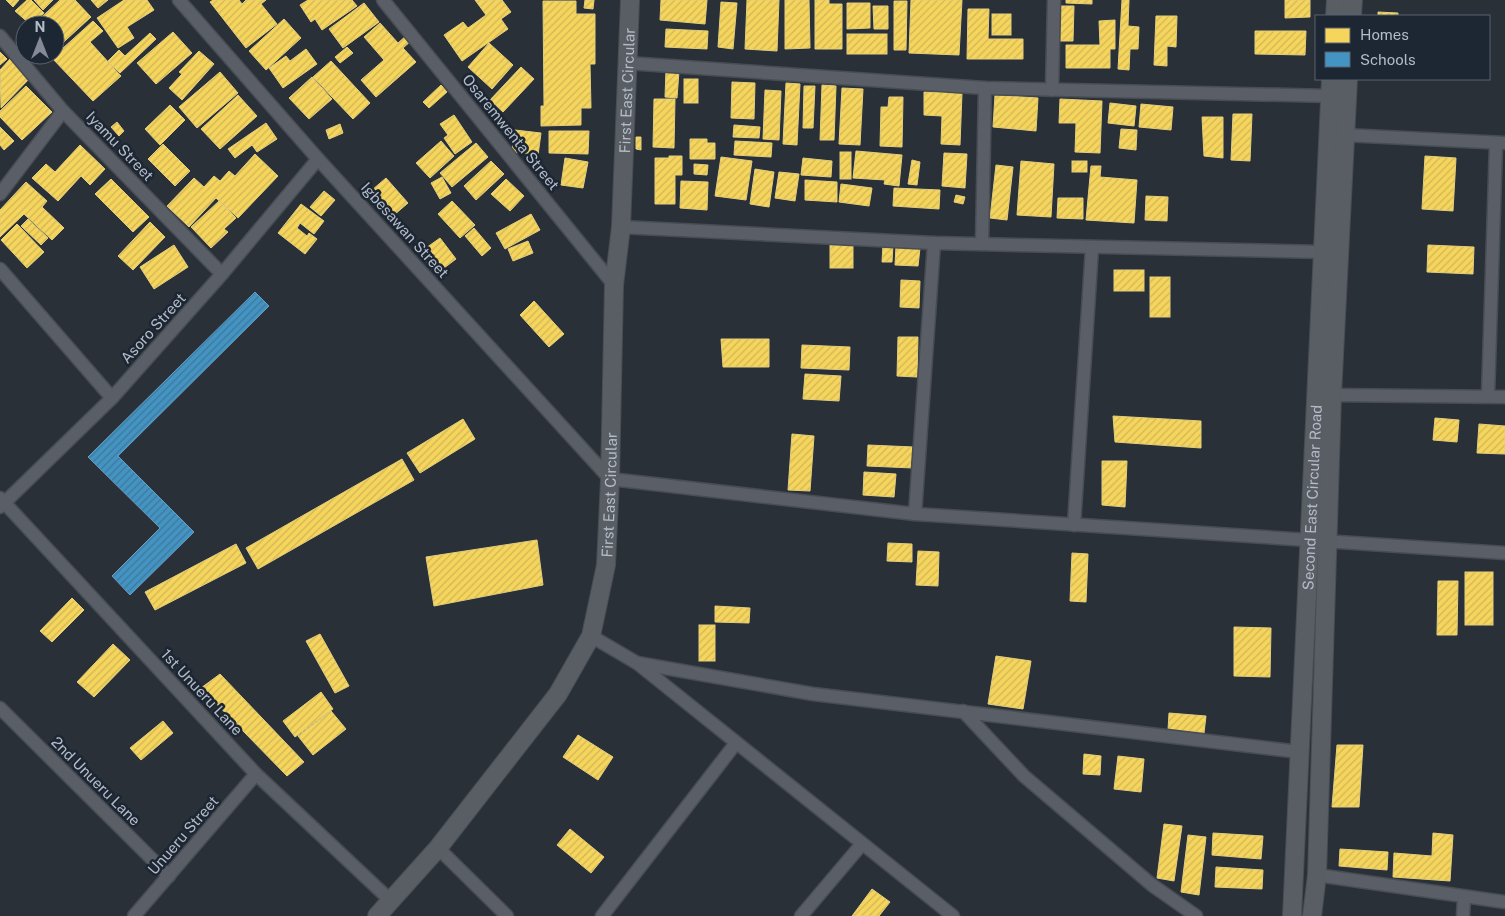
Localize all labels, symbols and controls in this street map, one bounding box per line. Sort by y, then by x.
north arrow [15,15,65,65]
legend [1315,15,1490,80]
text: N [35,19,45,35]
text: Homes [1360,26,1409,43]
street label: First East Circular [615,27,637,154]
text: Schools [1360,51,1416,68]
street label: Osaremwenta Street [459,71,563,193]
street label: Iyamu Street [83,108,157,184]
street label: Igbesawan Street [358,179,452,281]
street label: Asoro Street [117,289,189,366]
street label: Second East Circular Road [1299,404,1324,590]
street label: First East Circular [598,432,619,558]
street label: 1st Unueru Lane [158,645,246,739]
street label: 2nd Unueru Lane [48,733,144,829]
street label: Unueru Street [144,792,222,878]

